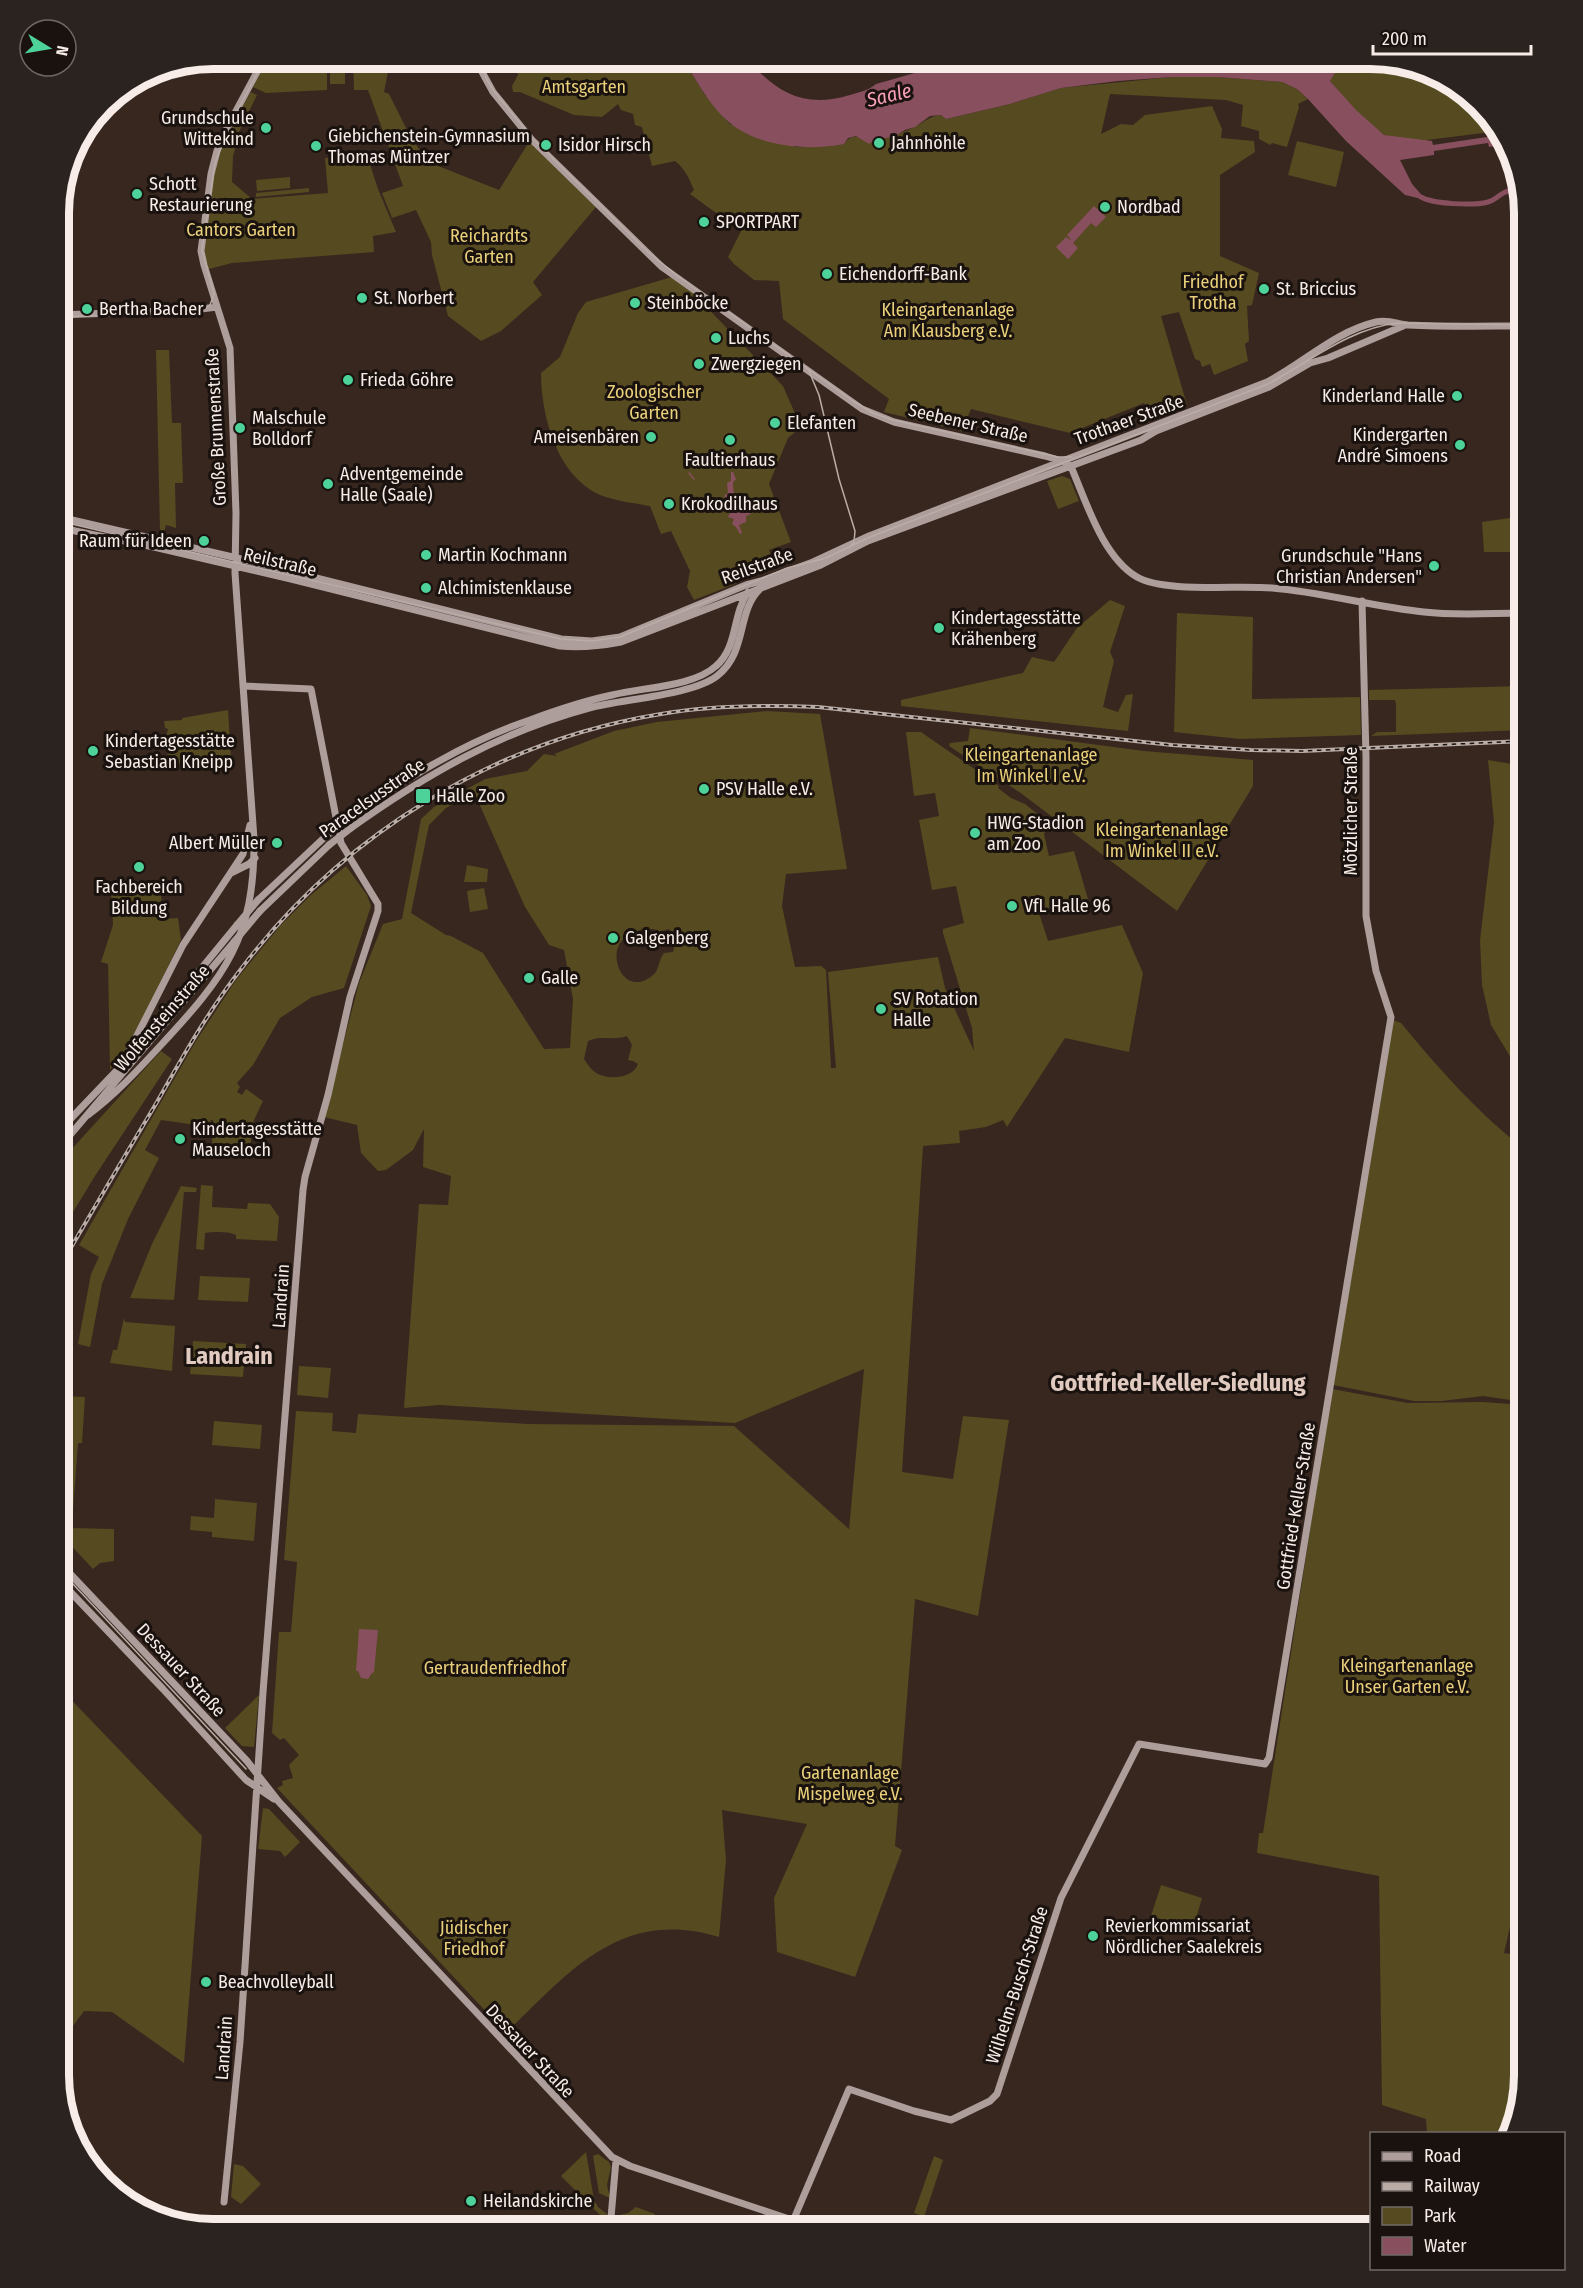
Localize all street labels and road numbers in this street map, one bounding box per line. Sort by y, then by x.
street label: Große Brunnenstraße [201,348,231,506]
street label: Trothaer Straße [1071,390,1187,450]
street label: Seebener Straße [906,399,1030,447]
street label: Reilstraße [241,543,319,581]
street label: Reilstraße [718,543,796,589]
street label: Mötzlicher Straße [1340,746,1362,876]
street label: Paracelsusstraße [315,753,429,843]
street label: Wolfensteinstraße [110,960,214,1076]
street label: Landrain [268,1263,294,1329]
street label: Gottfried-Keller-Straße [1272,1421,1320,1591]
street label: Dessauer Straße [132,1619,230,1721]
street label: Wilhelm-Busch-Straße [981,1903,1053,2067]
street label: Dessauer Straße [481,2000,579,2102]
street label: Landrain [211,2015,237,2081]

